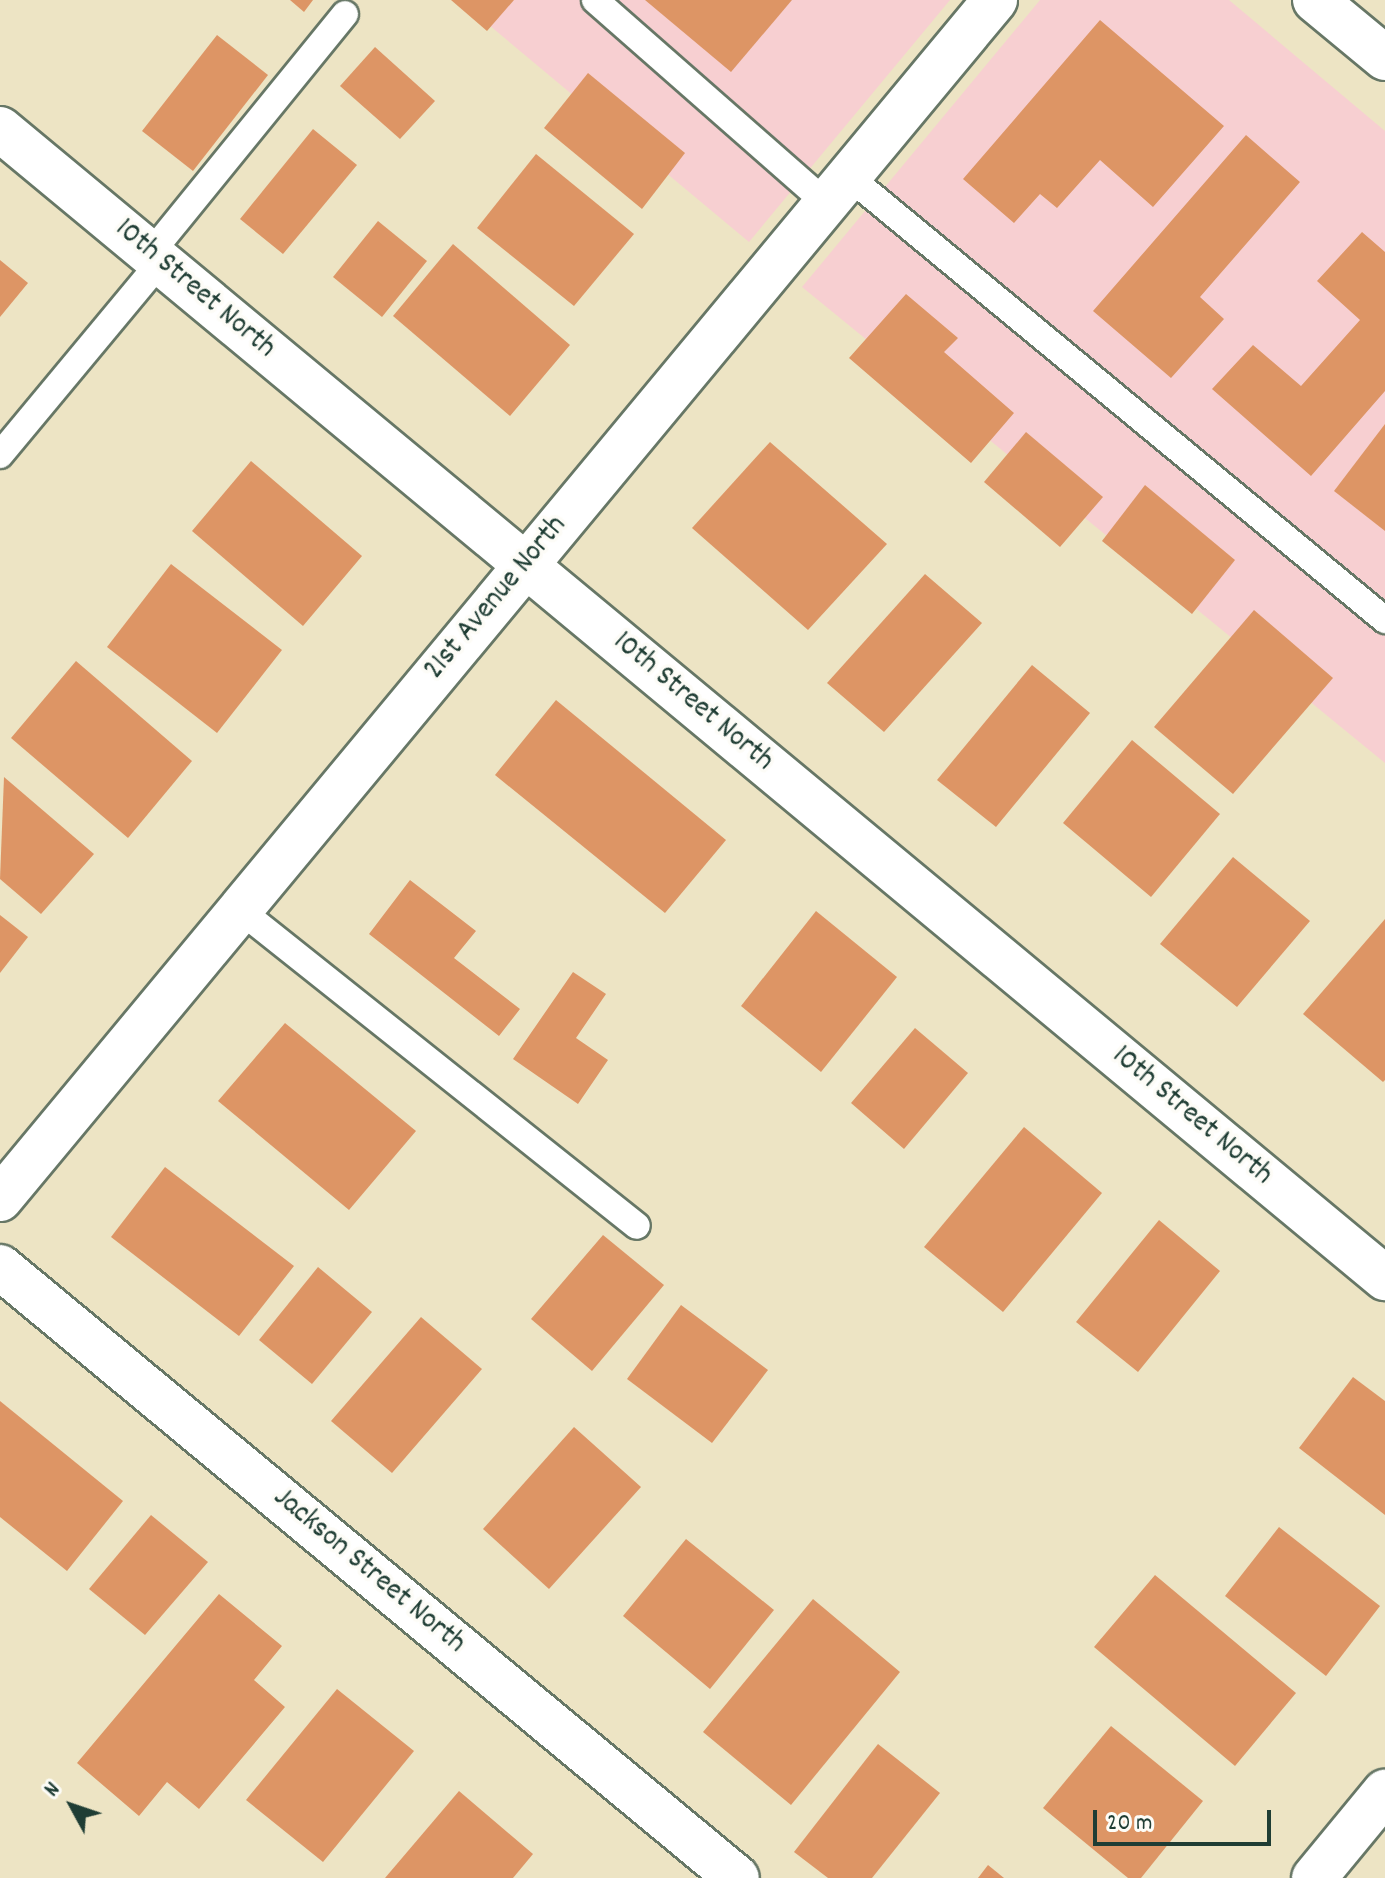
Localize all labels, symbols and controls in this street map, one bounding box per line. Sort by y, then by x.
street label: 10th Street North [106,212,282,368]
street label: 21st Avenue North [418,510,576,688]
street label: 10th Street North [604,625,780,781]
street label: 10th Street North [1103,1039,1279,1195]
street label: Jackson Street North [265,1481,471,1663]
north arrow [32,1766,112,1846]
text: N [38,1776,69,1804]
scale bar [1097,1794,1275,1844]
text: 20 m [1107,1807,1153,1841]

